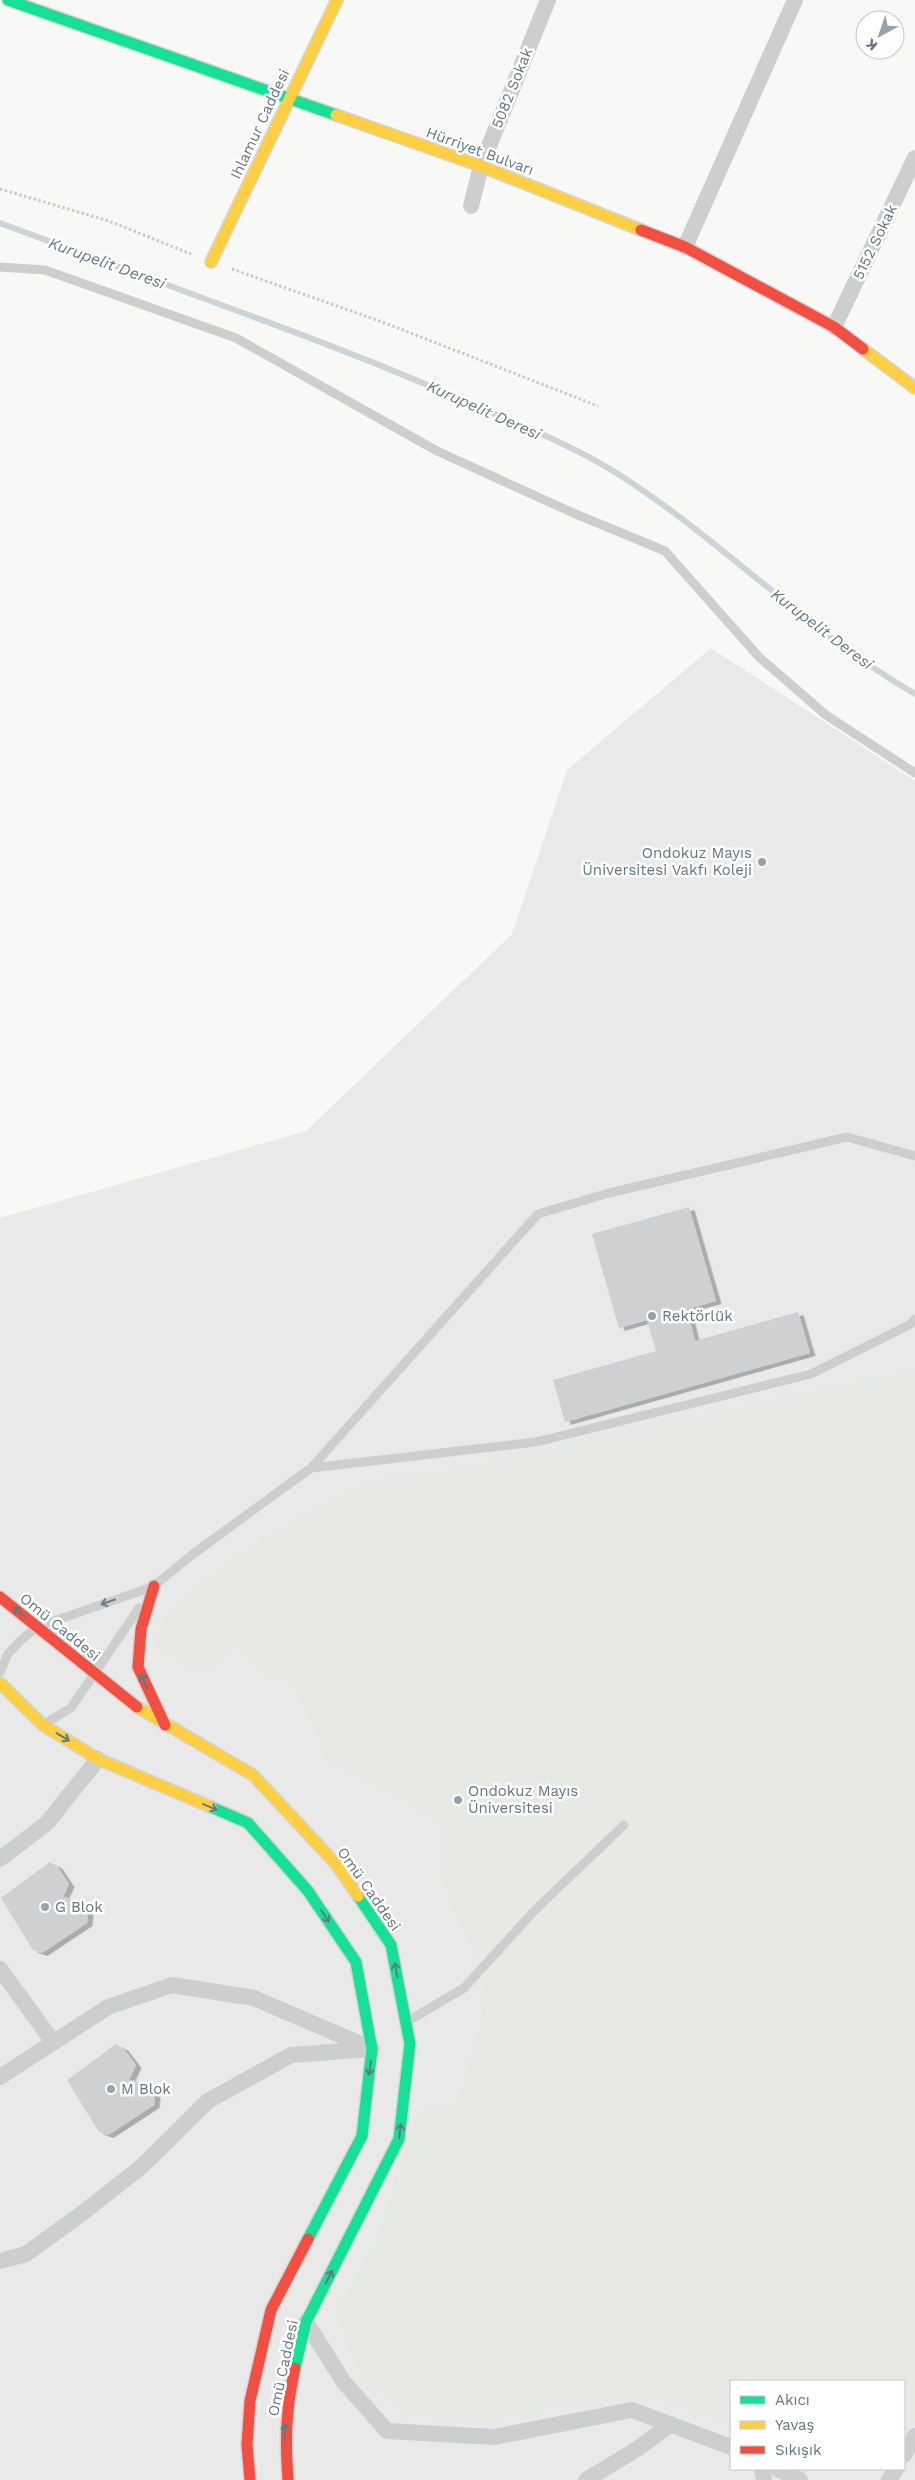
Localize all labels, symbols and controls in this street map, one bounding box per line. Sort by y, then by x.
north arrow [855,10,905,60]
text: K [863,36,881,54]
street label: 5082 Sokak [488,45,536,131]
street label: Ihlamur Caddesi [227,66,293,182]
street label: Hürriyet Bulvarı [424,123,536,179]
street label: 5152 Sokak [849,201,901,282]
water label: Kurupelit Deresi [46,233,169,293]
water label: Kurupelit Deresi [424,376,545,444]
water label: Kurupelit Deresi [767,584,877,674]
place label: Ondokuz Mayıs Üniversitesi Vakfı Koleji [582,844,752,879]
marker: Ondokuz Mayıs Üniversitesi Vakfı Koleji [756,856,768,868]
place label: Rektörlük [662,1307,733,1325]
marker: Rektörlük [646,1310,658,1322]
street label: Omü Caddesi [16,1589,104,1665]
one-way arrow [100,1598,116,1608]
one-way arrow [13,1607,26,1618]
one-way arrow [139,1674,149,1689]
one-way arrow [56,1733,70,1743]
place label: Ondokuz Mayıs Üniversitesi [468,1782,578,1817]
marker: Ondokuz Mayıs Üniversitesi [452,1794,464,1806]
one-way arrow [202,1803,217,1812]
street label: Omü Caddesi [334,1844,404,1934]
place label: G Blok [55,1898,103,1916]
marker: G Blok [39,1901,51,1913]
one-way arrow [320,1909,330,1923]
one-way arrow [391,1963,400,1979]
one-way arrow [365,2059,375,2075]
place label: M Blok [121,2080,171,2098]
marker: M Blok [105,2083,117,2095]
one-way arrow [395,2123,405,2139]
one-way arrow [324,2269,334,2284]
street label: Omü Caddesi [264,2318,302,2418]
legend [730,2380,905,2470]
text: Akıcı [775,2391,810,2409]
text: Yavaş [775,2416,815,2434]
one-way arrow [281,2424,290,2440]
text: Sıkışık [775,2441,822,2459]

